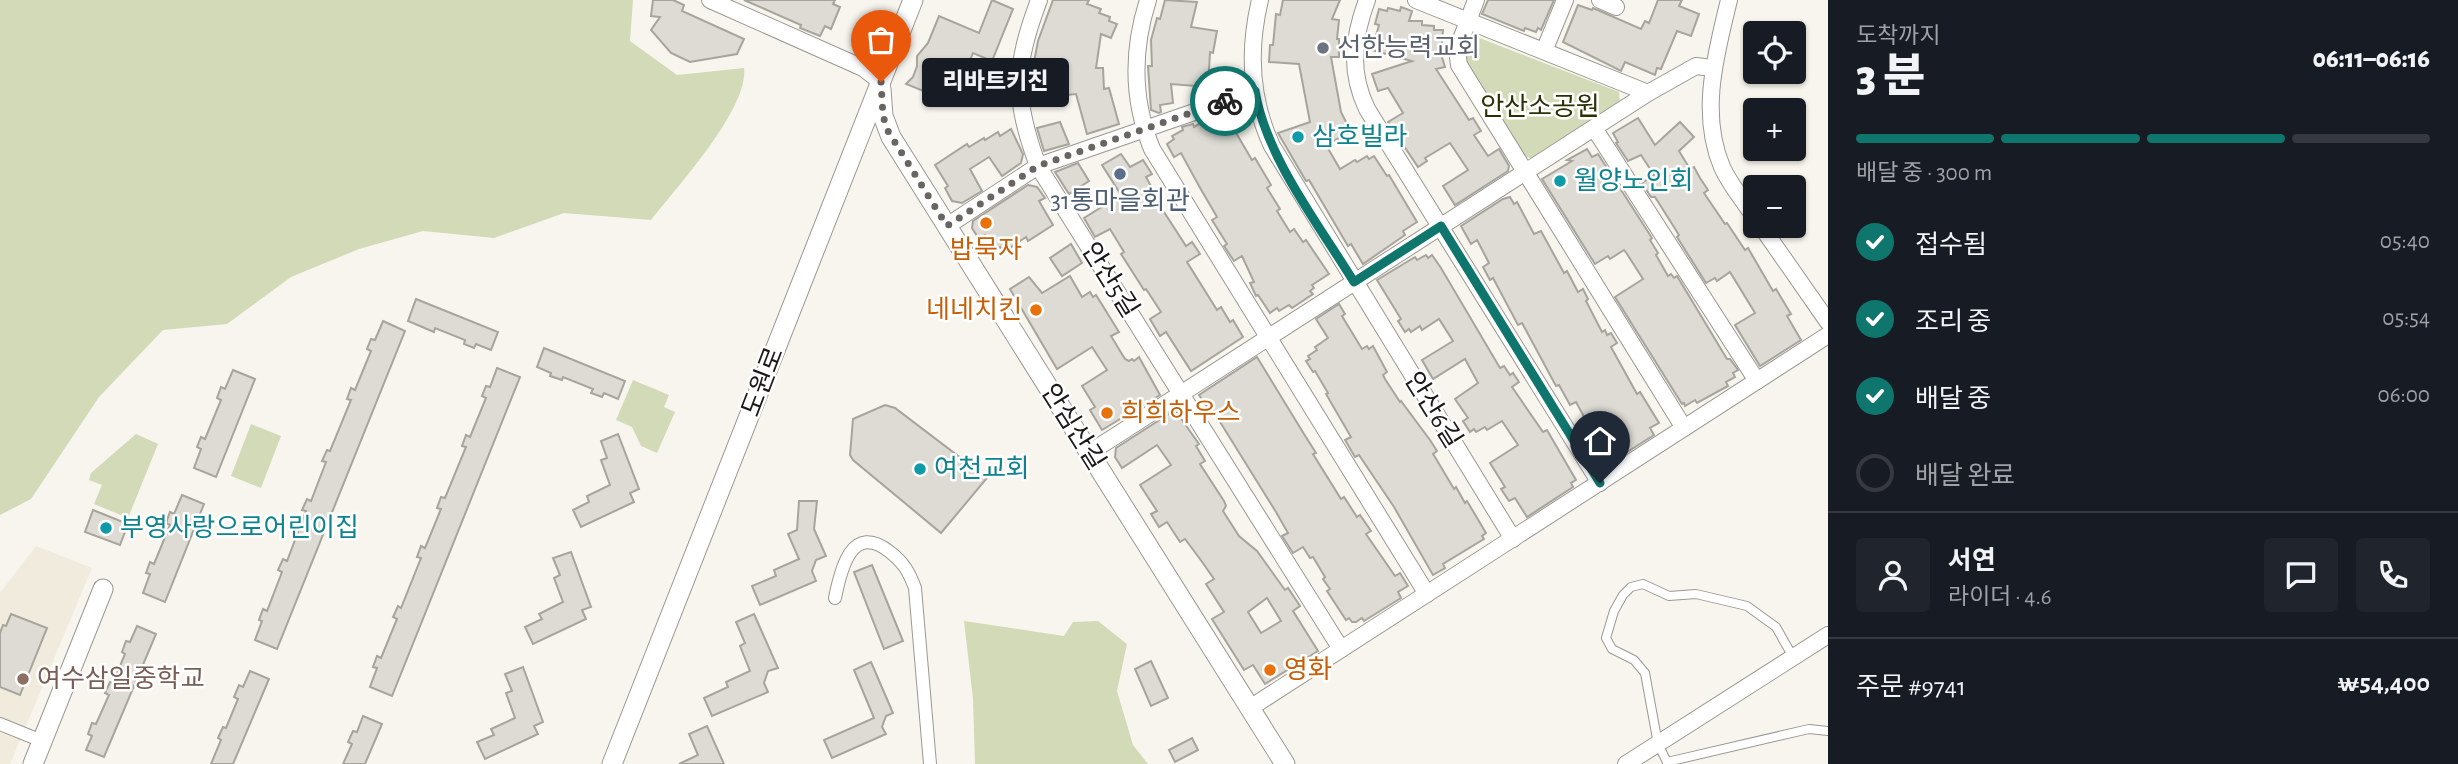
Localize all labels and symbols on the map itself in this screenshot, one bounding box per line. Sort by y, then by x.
pin [851,10,911,82]
place label: 선한능력교회 [1337,34,1481,61]
marker: 선한능력교회 [1315,40,1331,56]
callout: 리바트키친 [923,57,1070,106]
courier [1190,66,1260,136]
park label: 안산소공원 [1480,93,1600,120]
place label: 삼호빌라 [1312,123,1408,150]
marker: 삼호빌라 [1290,129,1306,145]
marker: 31통마을회관 [1112,166,1128,182]
place label: 월양노인회 [1574,167,1694,194]
marker: 월양노인회 [1552,173,1568,189]
place label: 31통마을회관 [1050,187,1190,214]
marker: 밥묵자 [978,215,994,231]
place label: 밥묵자 [950,236,1022,263]
street label: 안산5길 [1077,238,1144,322]
place label: 네네치킨 [926,296,1022,323]
marker: 네네치킨 [1028,302,1044,318]
street label: 도원로 [737,343,788,420]
street label: 안산6길 [1400,367,1467,453]
street label: 안심산길 [1037,379,1110,474]
place label: 희희하우스 [1121,399,1241,426]
marker: 희희하우스 [1099,405,1115,421]
pin [1570,411,1630,483]
place label: 여천교회 [934,455,1030,482]
marker: 여천교회 [912,461,928,477]
place label: 부영사랑으로어린이집 [120,514,359,541]
marker: 부영사랑으로어린이집 [98,520,114,536]
place label: 영화 [1284,656,1332,683]
marker: 영화 [1262,662,1278,678]
place label: 여수삼일중학교 [37,665,204,692]
marker: 여수삼일중학교 [15,671,31,687]

